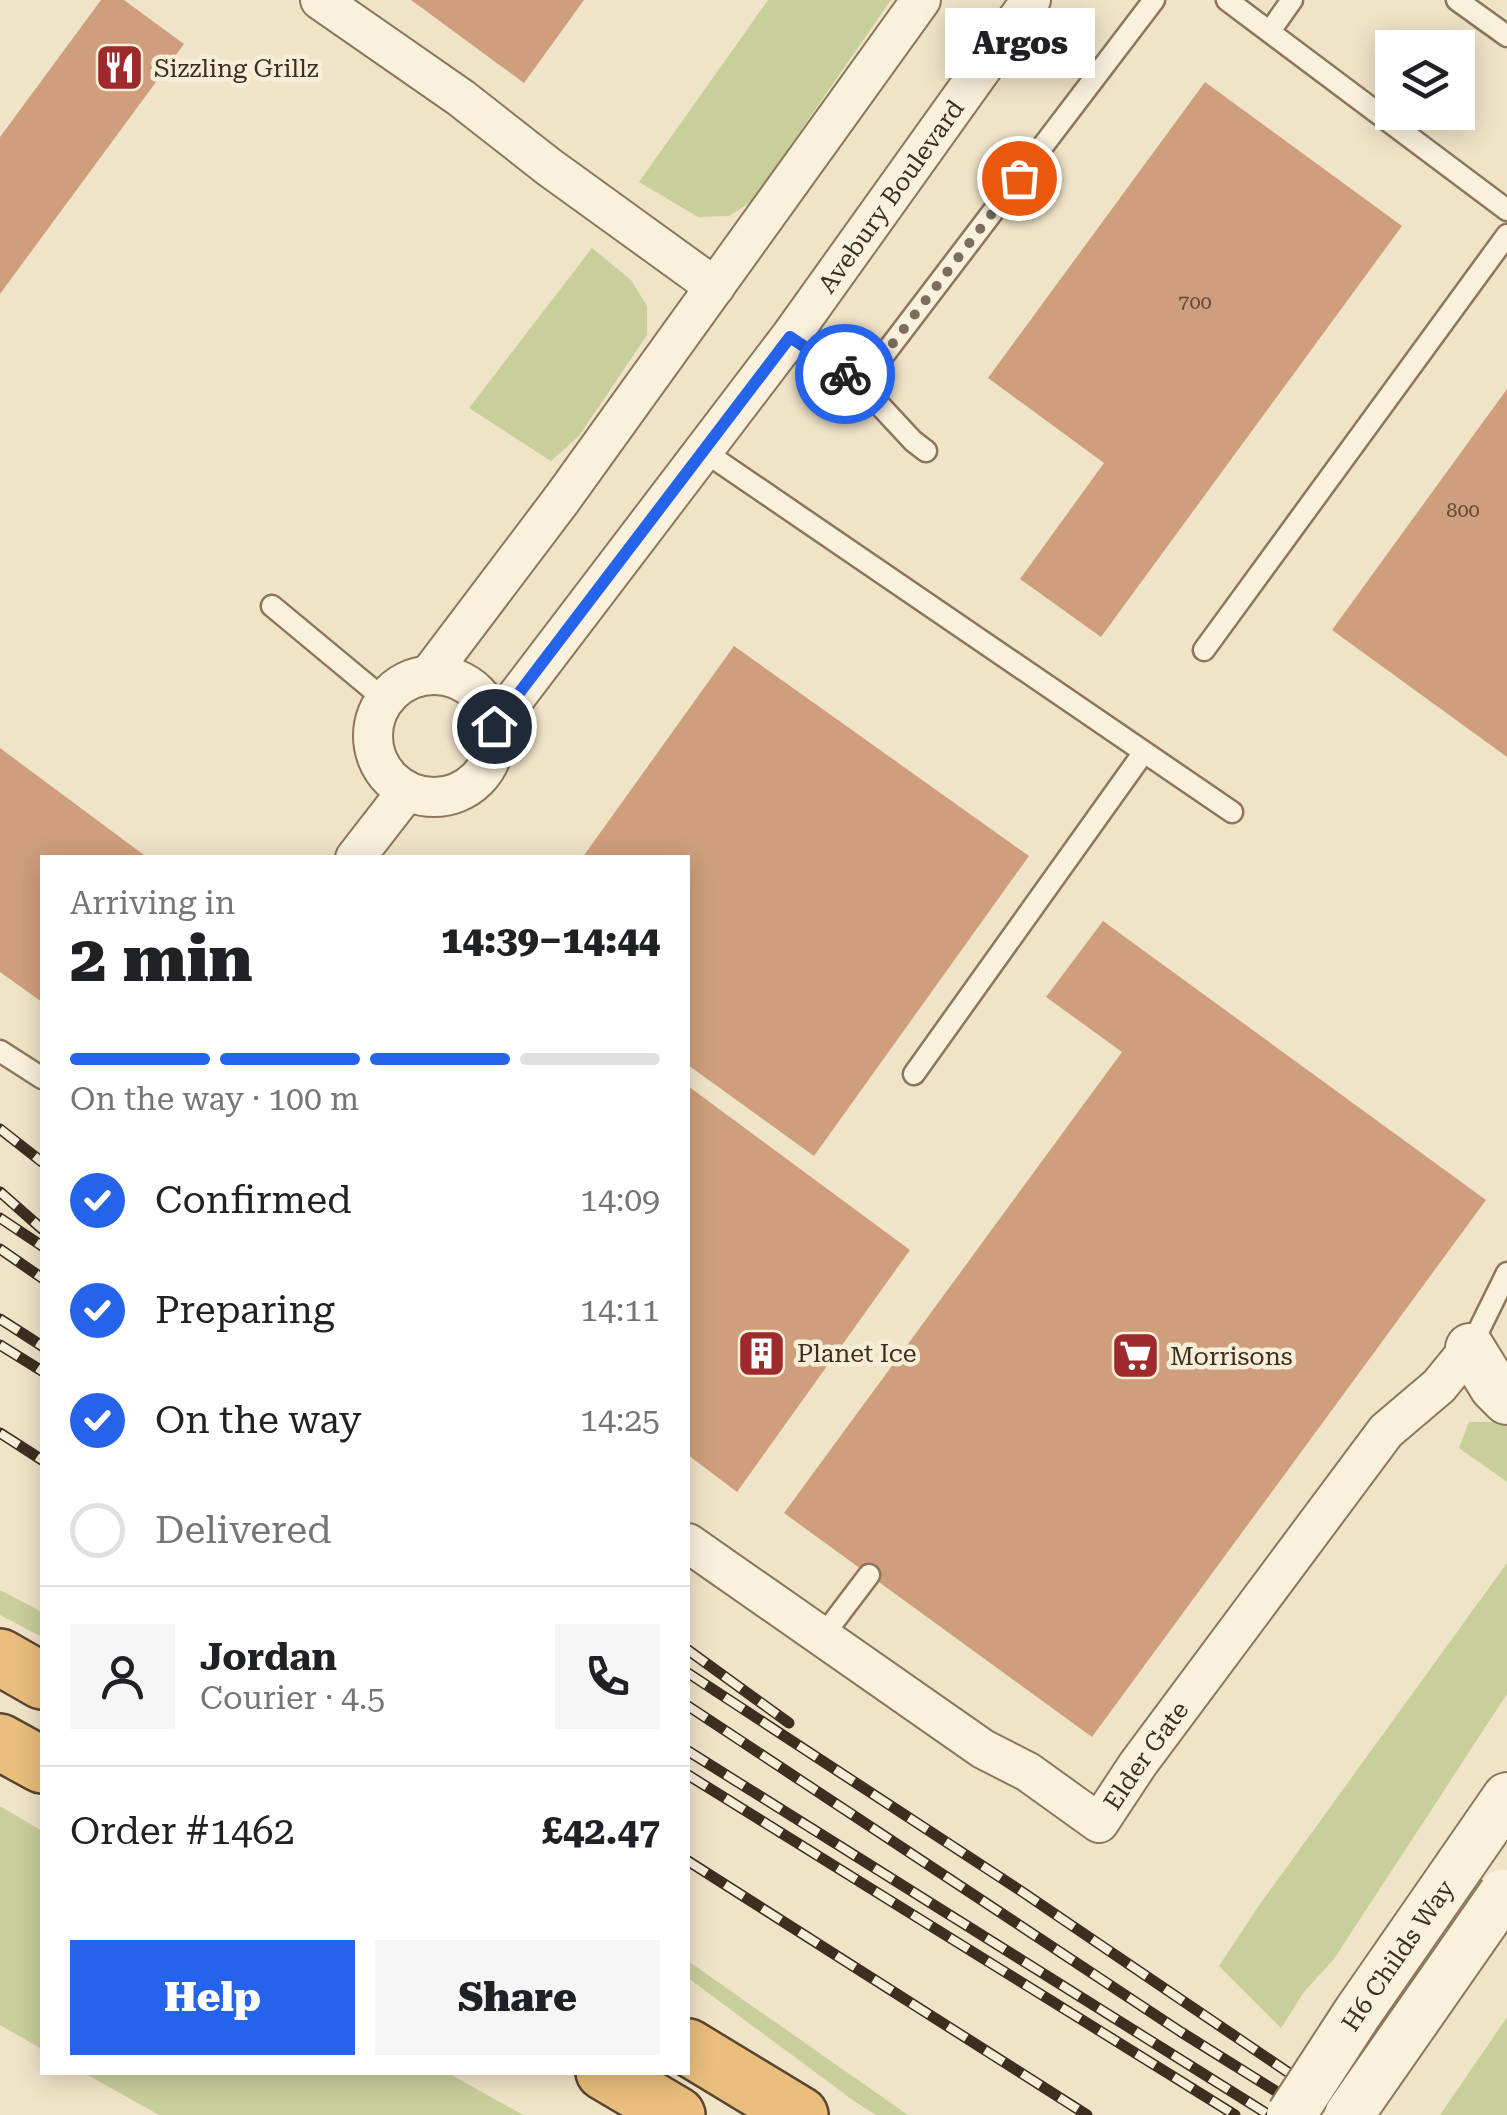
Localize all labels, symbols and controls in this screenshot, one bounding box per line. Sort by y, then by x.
callout: Argos [944,8,1094,78]
text: Argos [972,24,1068,62]
map controls [1375,30,1475,130]
button: layers [1375,30,1475,130]
restaurant icon: Sizzling Grillz [93,42,145,94]
place label: Sizzling Grillz [154,54,319,83]
street label: Avebury Boulevard [812,94,970,298]
pin [977,136,1062,221]
icon: bag [992,151,1047,206]
house number: 700 [1178,290,1212,314]
courier [795,324,895,424]
icon: bike [818,347,873,402]
house number: 800 [1446,498,1480,522]
pin [452,684,537,769]
icon: home [467,699,522,754]
text: Arriving in [70,884,235,922]
text: 14:39–14:44 [441,918,660,962]
text: 2 min [70,921,253,997]
text: On the way · 100 m [70,1080,359,1118]
icon: check [70,1173,125,1228]
text: Confirmed [155,1178,352,1222]
text: 14:09 [580,1181,660,1219]
icon: check [70,1283,125,1338]
text: Preparing [155,1288,335,1332]
text: 14:11 [580,1291,660,1329]
building icon: Planet Ice [736,1327,788,1379]
supermarket icon: Morrisons [1109,1330,1161,1382]
place label: Planet Ice [797,1339,917,1368]
place label: Morrisons [1170,1342,1293,1371]
icon: check [70,1393,125,1448]
text: On the way [155,1398,361,1442]
text: 14:25 [580,1401,660,1439]
text: Delivered [155,1508,332,1552]
button: person [70,1624,175,1729]
button: phone [555,1624,660,1729]
text: Jordan [200,1635,337,1679]
text: Courier · 4.5 [200,1679,385,1717]
street label: Elder Gate [1097,1696,1194,1815]
text: Order #1462 [70,1809,295,1853]
text: £42.47 [542,1809,660,1853]
street label: H6 Childs Way [1335,1874,1460,2036]
button: Help [70,1940,355,2055]
button: Share [375,1940,660,2055]

